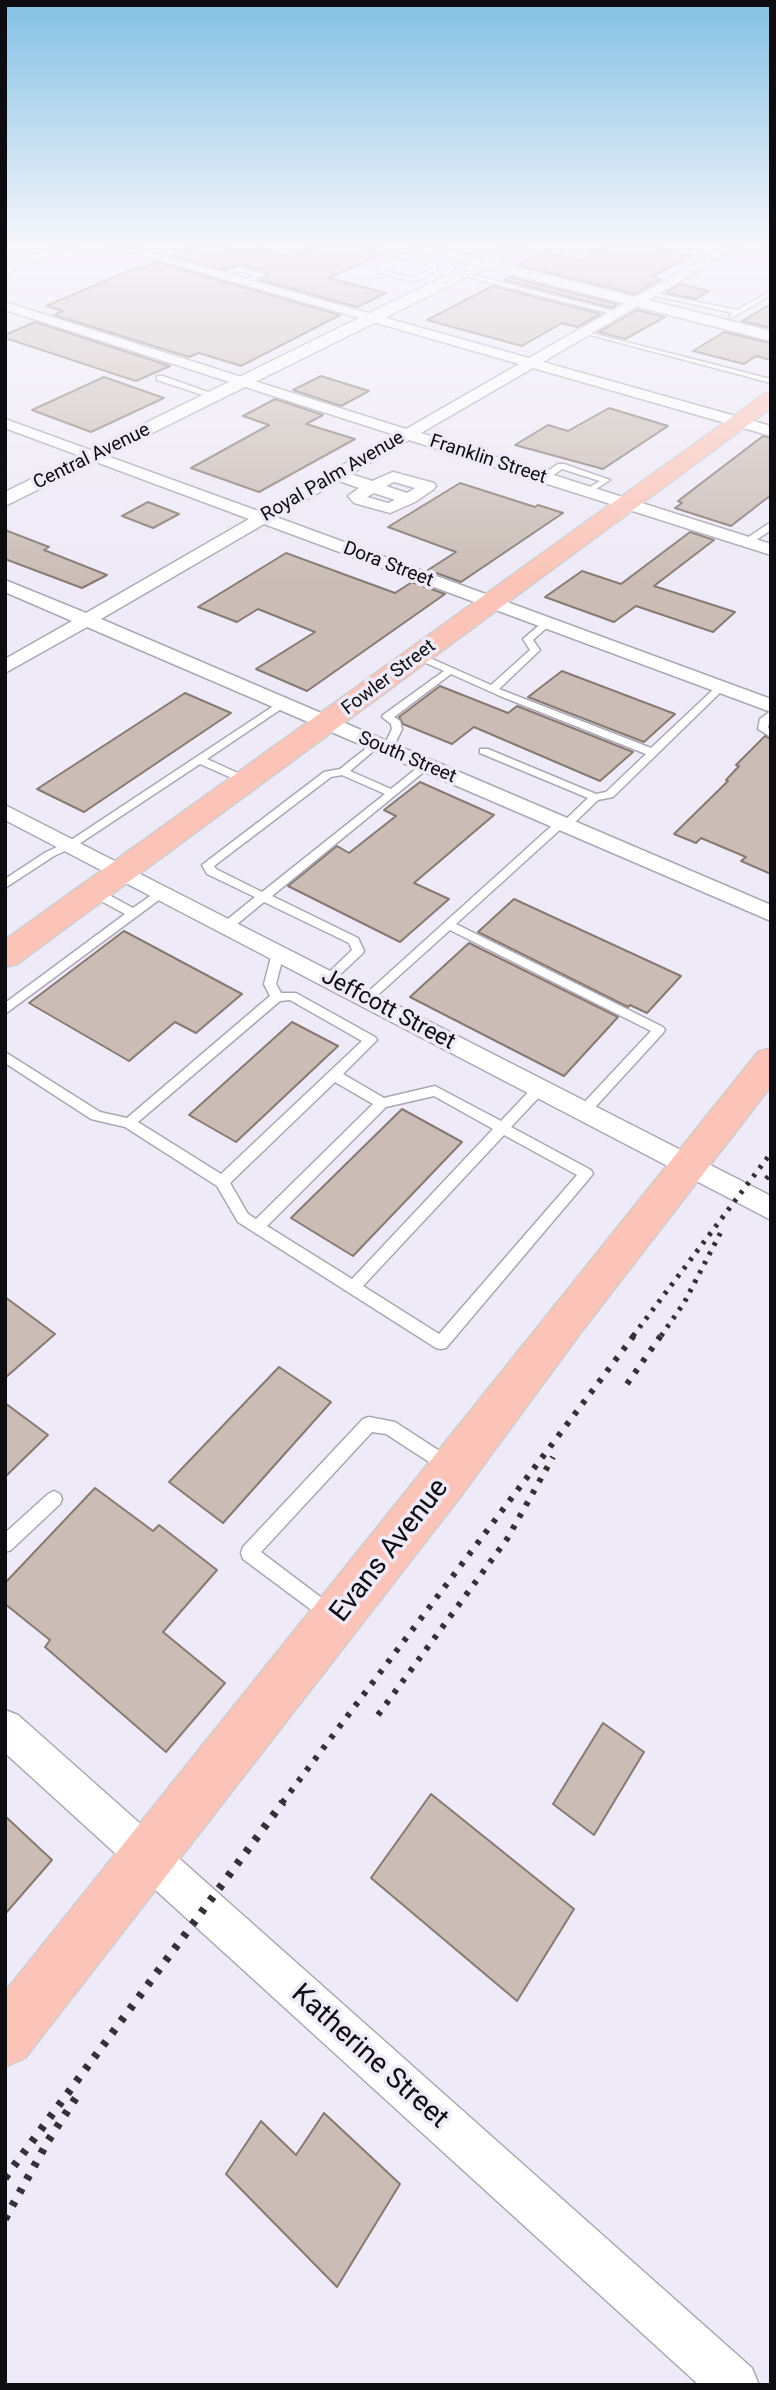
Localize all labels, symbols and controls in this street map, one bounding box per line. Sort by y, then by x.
street label: Central Avenue [30,419,154,495]
street label: Royal Palm Avenue [257,427,409,527]
street label: Franklin Street [427,430,549,490]
street label: Dora Street [340,537,436,593]
street label: Fowler Street [338,635,440,721]
street label: South Street [355,727,459,789]
street label: Jeffcott Street [317,963,459,1057]
street label: Evans Avenue [324,1473,456,1629]
street label: Katherine Street [284,1978,454,2136]

